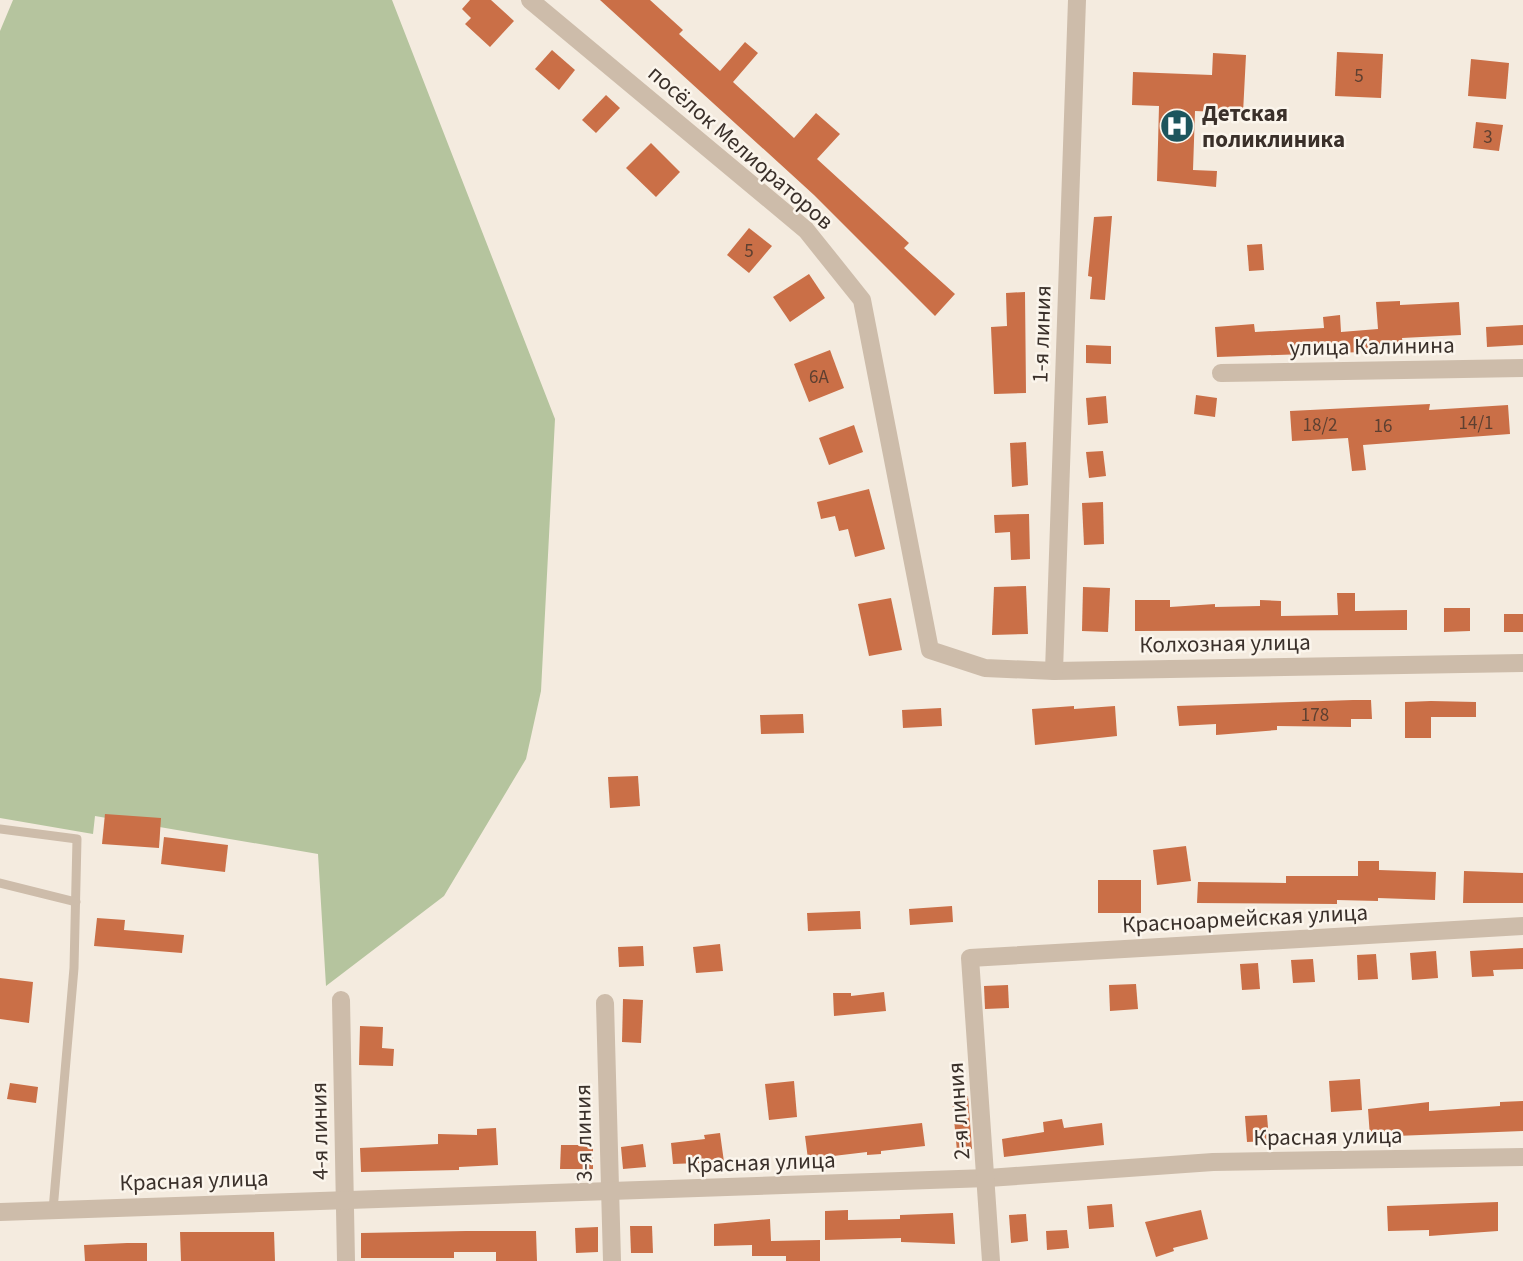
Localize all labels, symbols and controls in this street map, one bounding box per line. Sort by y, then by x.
street label: посёлок Мелиораторов [641,57,841,237]
house number: 5 [1354,63,1364,90]
place label: Детская поликлиника [1202,97,1345,156]
hospital icon: Детская поликлиника [1158,107,1196,145]
house number: 3 [1483,124,1493,151]
house number: 5 [744,238,754,265]
street label: 1-я линия [1023,285,1060,383]
street label: улица Калинина [1289,329,1455,364]
house number: 6А [809,364,830,391]
house number: 14/1 [1459,410,1493,437]
house number: 18/2 [1303,412,1337,439]
house number: 16 [1374,413,1392,440]
street label: Колхозная улица [1139,626,1311,661]
house number: 178 [1301,702,1329,729]
street label: Красноармейская улица [1121,896,1369,941]
street label: 2-я линия [939,1061,978,1161]
street label: 4-я линия [302,1082,337,1180]
street label: 3-я линия [566,1084,601,1182]
street label: Красная улица [1253,1119,1403,1154]
street label: Красная улица [686,1143,836,1182]
street label: Красная улица [119,1161,269,1200]

